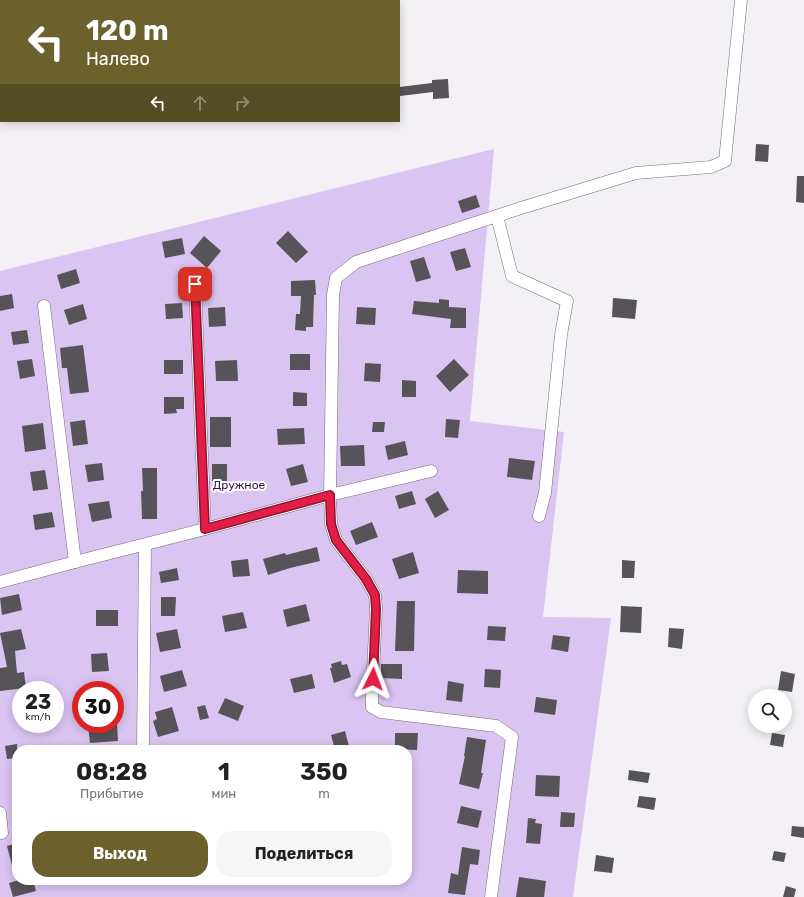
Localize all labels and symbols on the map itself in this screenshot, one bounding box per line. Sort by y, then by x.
pin [178,267,212,301]
park label: Дружное [213,478,266,492]
position arrow [352,658,394,700]
speed limit sign: 30 [72,681,124,733]

